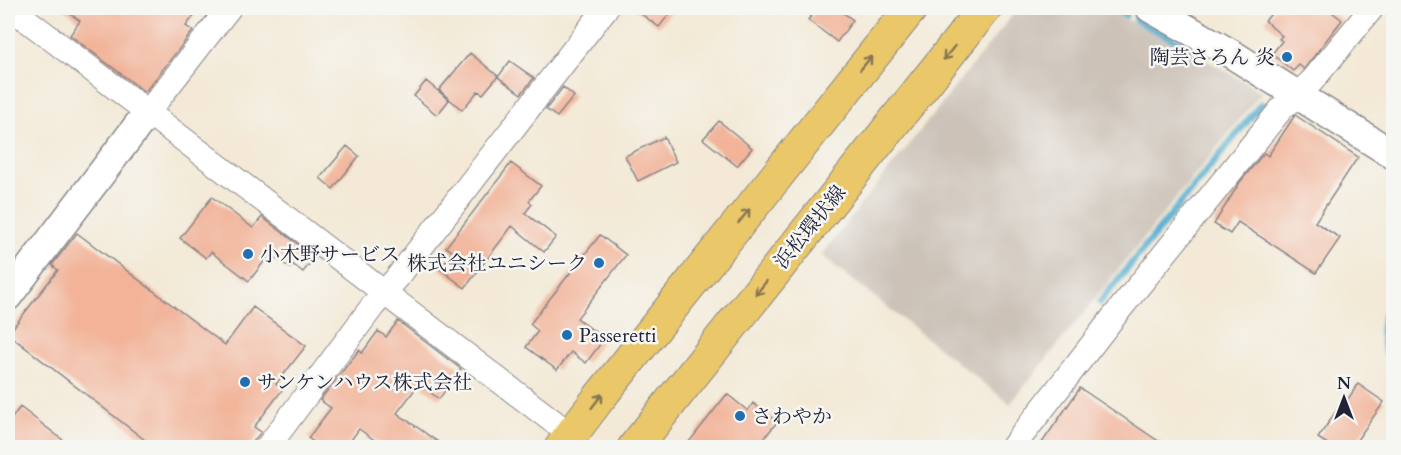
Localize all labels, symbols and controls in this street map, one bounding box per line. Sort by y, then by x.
place label: 陶芸さろん 炎 [1150,44,1275,71]
one-way arrow [942,45,955,61]
marker: 陶芸さろん 炎 [1280,50,1294,64]
one-way arrow [860,56,873,72]
street label: 浜松環状線 [768,180,852,274]
one-way arrow [738,208,751,224]
place label: 小木野サービス [260,241,400,268]
marker: 小木野サービス [241,247,255,261]
place label: 株式会社ユニシーク [407,250,587,277]
marker: 株式会社ユニシーク [592,256,606,270]
one-way arrow [755,279,768,295]
place label: Passeretti [579,322,657,349]
marker: Passeretti [560,328,574,342]
north arrow [1314,368,1374,428]
place label: サンケンハウス株式会社 [257,369,473,396]
text: N [1337,373,1351,395]
marker: サンケンハウス株式会社 [238,375,252,389]
one-way arrow [590,393,603,409]
place label: さわやか [752,403,832,430]
marker: さわやか [733,409,747,423]

